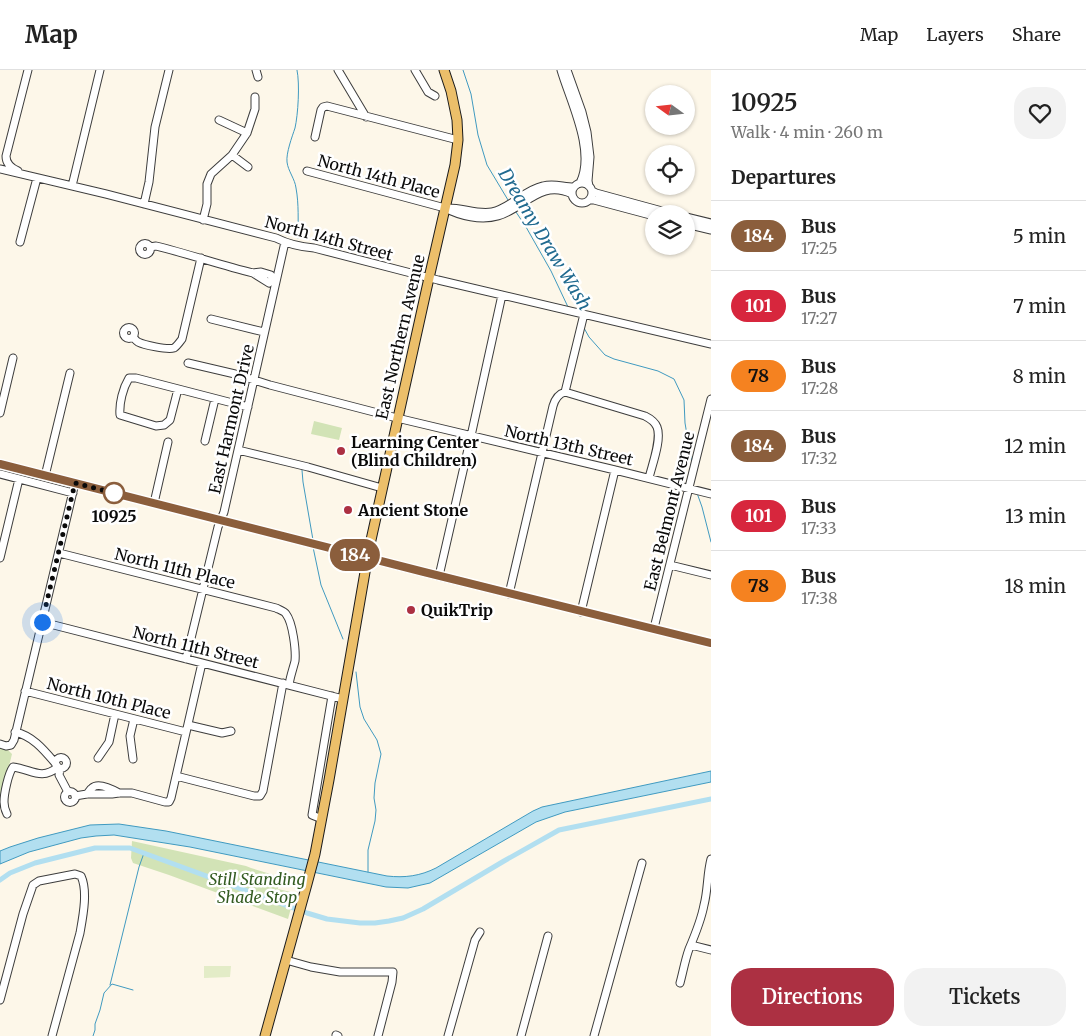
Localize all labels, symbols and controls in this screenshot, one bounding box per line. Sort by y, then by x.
text: Map [25,19,78,50]
text: Map [860,23,898,46]
text: Layers [926,23,984,46]
text: Share [1012,23,1061,46]
north arrow [645,85,695,135]
map controls [645,85,695,255]
text: 10925 [731,87,798,118]
button: heart [1014,87,1066,139]
text: Walk · 4 min · 260 m [731,122,883,142]
button: locate [645,145,695,195]
street label: North 14th Place [316,150,442,202]
water label: Dreamy Draw Wash [493,163,597,314]
text: Departures [731,165,836,189]
button: layers [645,205,695,255]
street label: North 14th Street [263,211,396,265]
text: Bus [801,214,836,238]
text: 184 [743,224,774,247]
text: 5 min [1013,224,1066,248]
text: 17:25 [801,238,838,258]
street label: East Northern Avenue [371,253,429,421]
text: Bus [801,284,836,308]
text: 101 [745,294,772,317]
text: 7 min [1013,294,1066,318]
text: 17:27 [801,308,837,328]
street label: East Harmont Drive [204,342,258,496]
text: Bus [801,354,836,378]
text: 78 [748,364,769,387]
text: 8 min [1013,364,1066,388]
text: 17:28 [801,378,838,398]
street label: North 13th Street [503,420,636,470]
text: Bus [801,424,836,448]
street label: East Belmont Avenue [640,429,698,593]
place label: Learning Center (Blind Children) [351,432,480,470]
text: 184 [743,434,774,457]
text: 12 min [1004,434,1066,458]
marker: Learning Center (Blind Children) [335,445,347,457]
text: 17:32 [801,448,837,468]
marker: 10925 [103,482,125,504]
text: Bus [801,494,836,518]
place label: Ancient Stone [357,500,468,520]
marker: Ancient Stone [342,504,354,516]
text: 101 [745,504,772,527]
text: 13 min [1005,504,1066,528]
place label: 10925 [91,506,137,526]
text: 17:33 [801,518,837,538]
line badge: 184 [326,539,384,571]
street label: North 11th Place [113,543,237,593]
text: 184 [340,543,370,566]
text: Bus [801,564,836,588]
text: 78 [748,574,769,597]
text: 18 min [1005,574,1066,598]
text: 17:38 [801,588,838,608]
place label: QuikTrip [421,600,493,620]
marker: QuikTrip [405,604,417,616]
your location [30,610,55,635]
street label: North 11th Street [131,622,262,672]
street label: North 10th Place [45,673,173,723]
park label: Still Standing Shade Stop [209,869,305,907]
button: Directions [731,968,894,1026]
button: Tickets [904,968,1066,1026]

